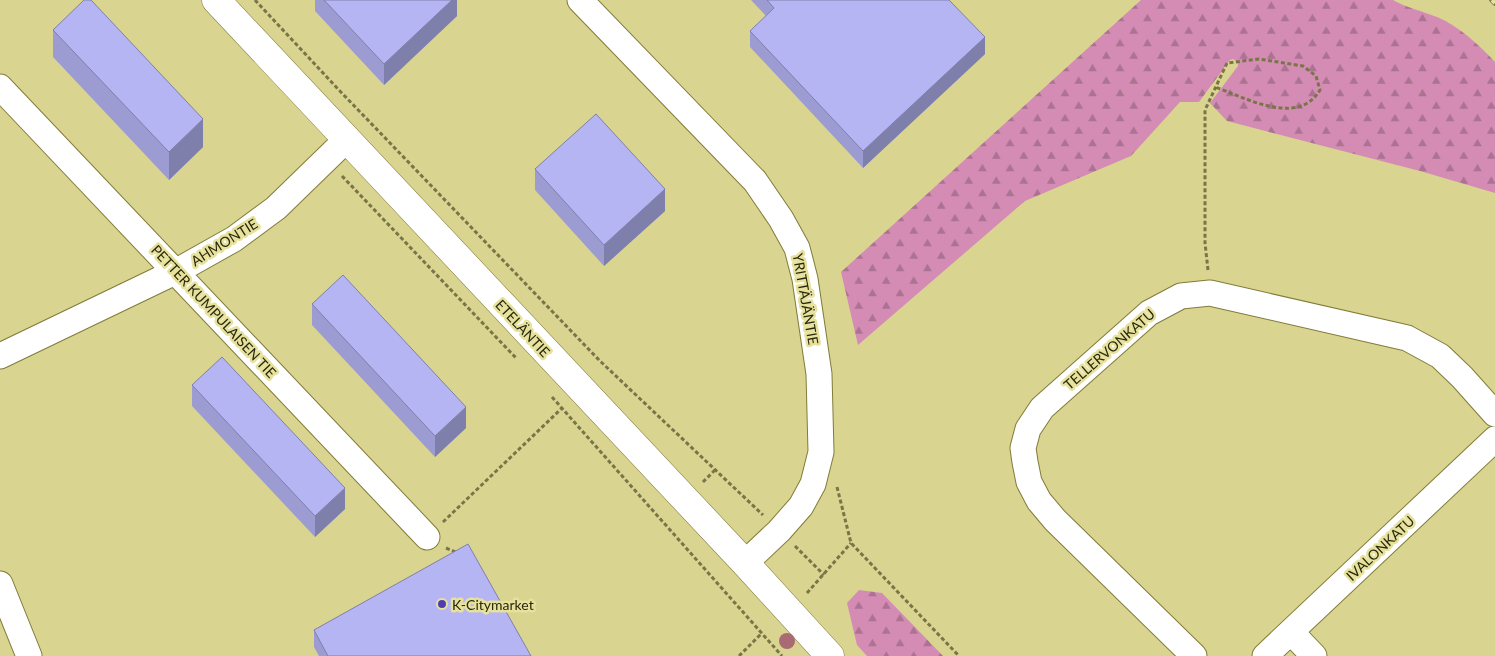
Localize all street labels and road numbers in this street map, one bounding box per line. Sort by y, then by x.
street label: AHMONTIE [188,215,260,269]
street label: PETTER KUMPULAISEN TIE [148,241,280,381]
street label: YRITTÄJÄNTIE [790,252,822,346]
street label: ETELÄNTIE [492,296,554,360]
street label: TELLERVONKATU [1060,305,1158,393]
street label: IVALONKATU [1342,512,1418,584]

